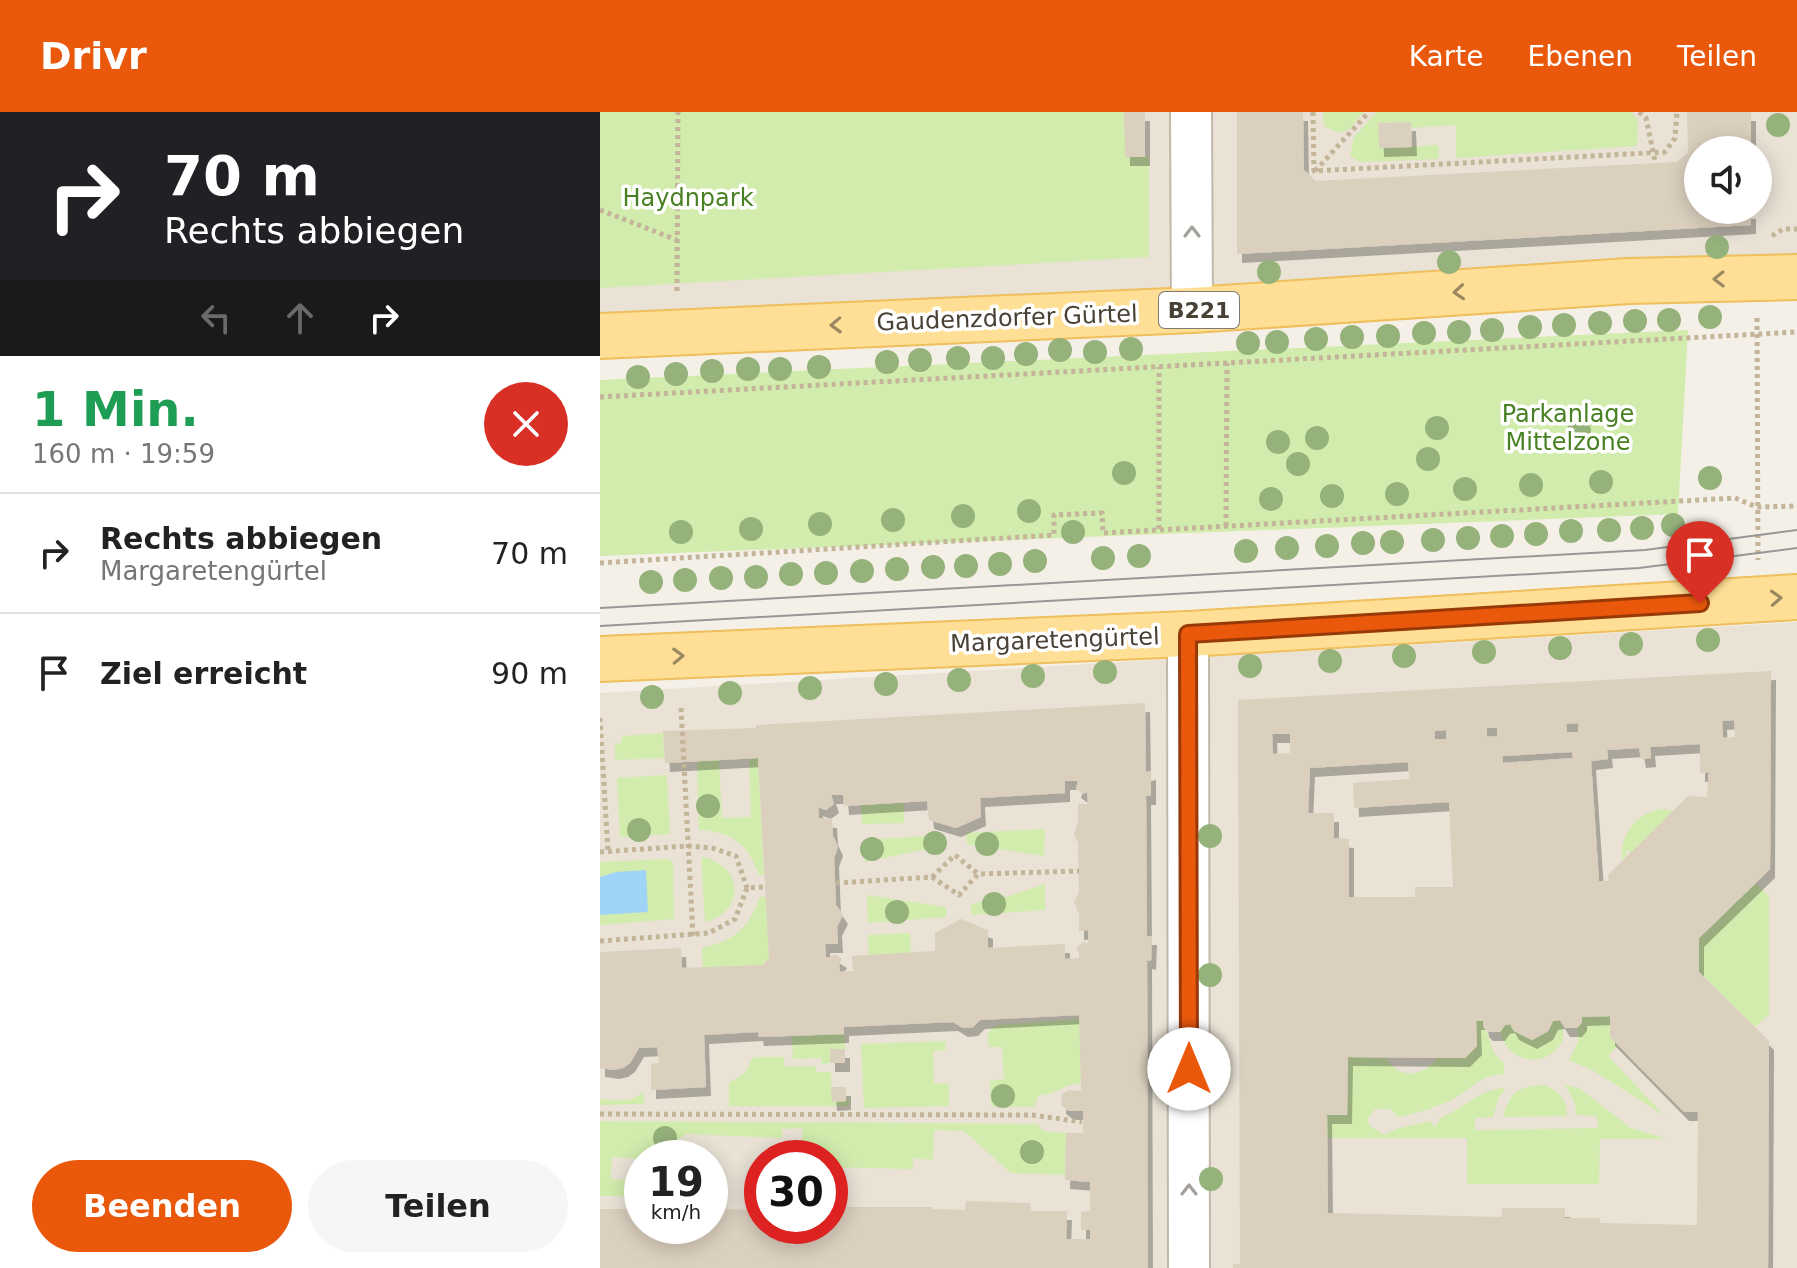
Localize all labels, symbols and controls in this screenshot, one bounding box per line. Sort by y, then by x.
text: Drivr [40,34,147,78]
text: Karte [1409,40,1483,73]
text: Ebenen [1527,40,1633,73]
text: Teilen [1677,40,1757,73]
map controls [1684,136,1772,224]
button: sound [1684,136,1772,224]
text: 70 m [164,143,320,208]
icon: right [32,144,136,248]
park label: Haydnpark [622,184,754,212]
text: Rechts abbiegen [164,210,464,251]
one-way arrow [1183,225,1200,238]
one-way arrow [1712,271,1725,288]
one-way arrow [1452,283,1465,300]
road number: B221 [1159,292,1239,328]
icon: left [194,296,238,340]
icon: ahead [278,296,322,340]
icon: right [362,296,406,340]
street label: Gaudenzdorfer Gürtel [876,299,1138,337]
one-way arrow [829,316,842,333]
text: 1 Min. [32,381,199,437]
button: close [484,382,568,466]
park label: Parkanlage Mittelzone [1502,400,1634,456]
text: 160 m · 19:59 [32,439,215,469]
text: Rechts abbiegen [100,521,382,556]
pin [1666,521,1734,603]
icon: right [32,531,76,575]
icon: arrive [1678,533,1722,577]
text: 70 m [491,536,568,571]
text: Margaretengürtel [100,556,327,586]
one-way arrow [1770,590,1783,607]
street label: Margaretengürtel [950,622,1160,658]
one-way arrow [672,647,685,664]
icon: arrive [32,651,76,695]
text: Ziel erreicht [100,656,307,691]
text: 90 m [491,656,568,691]
position arrow [1147,1027,1231,1111]
speed limit sign: 30 [744,1140,848,1244]
text: 19 [648,1159,704,1205]
button: Beenden [32,1160,292,1252]
button: Teilen [308,1160,568,1252]
one-way arrow [1180,1183,1198,1196]
text: km/h [651,1200,701,1224]

